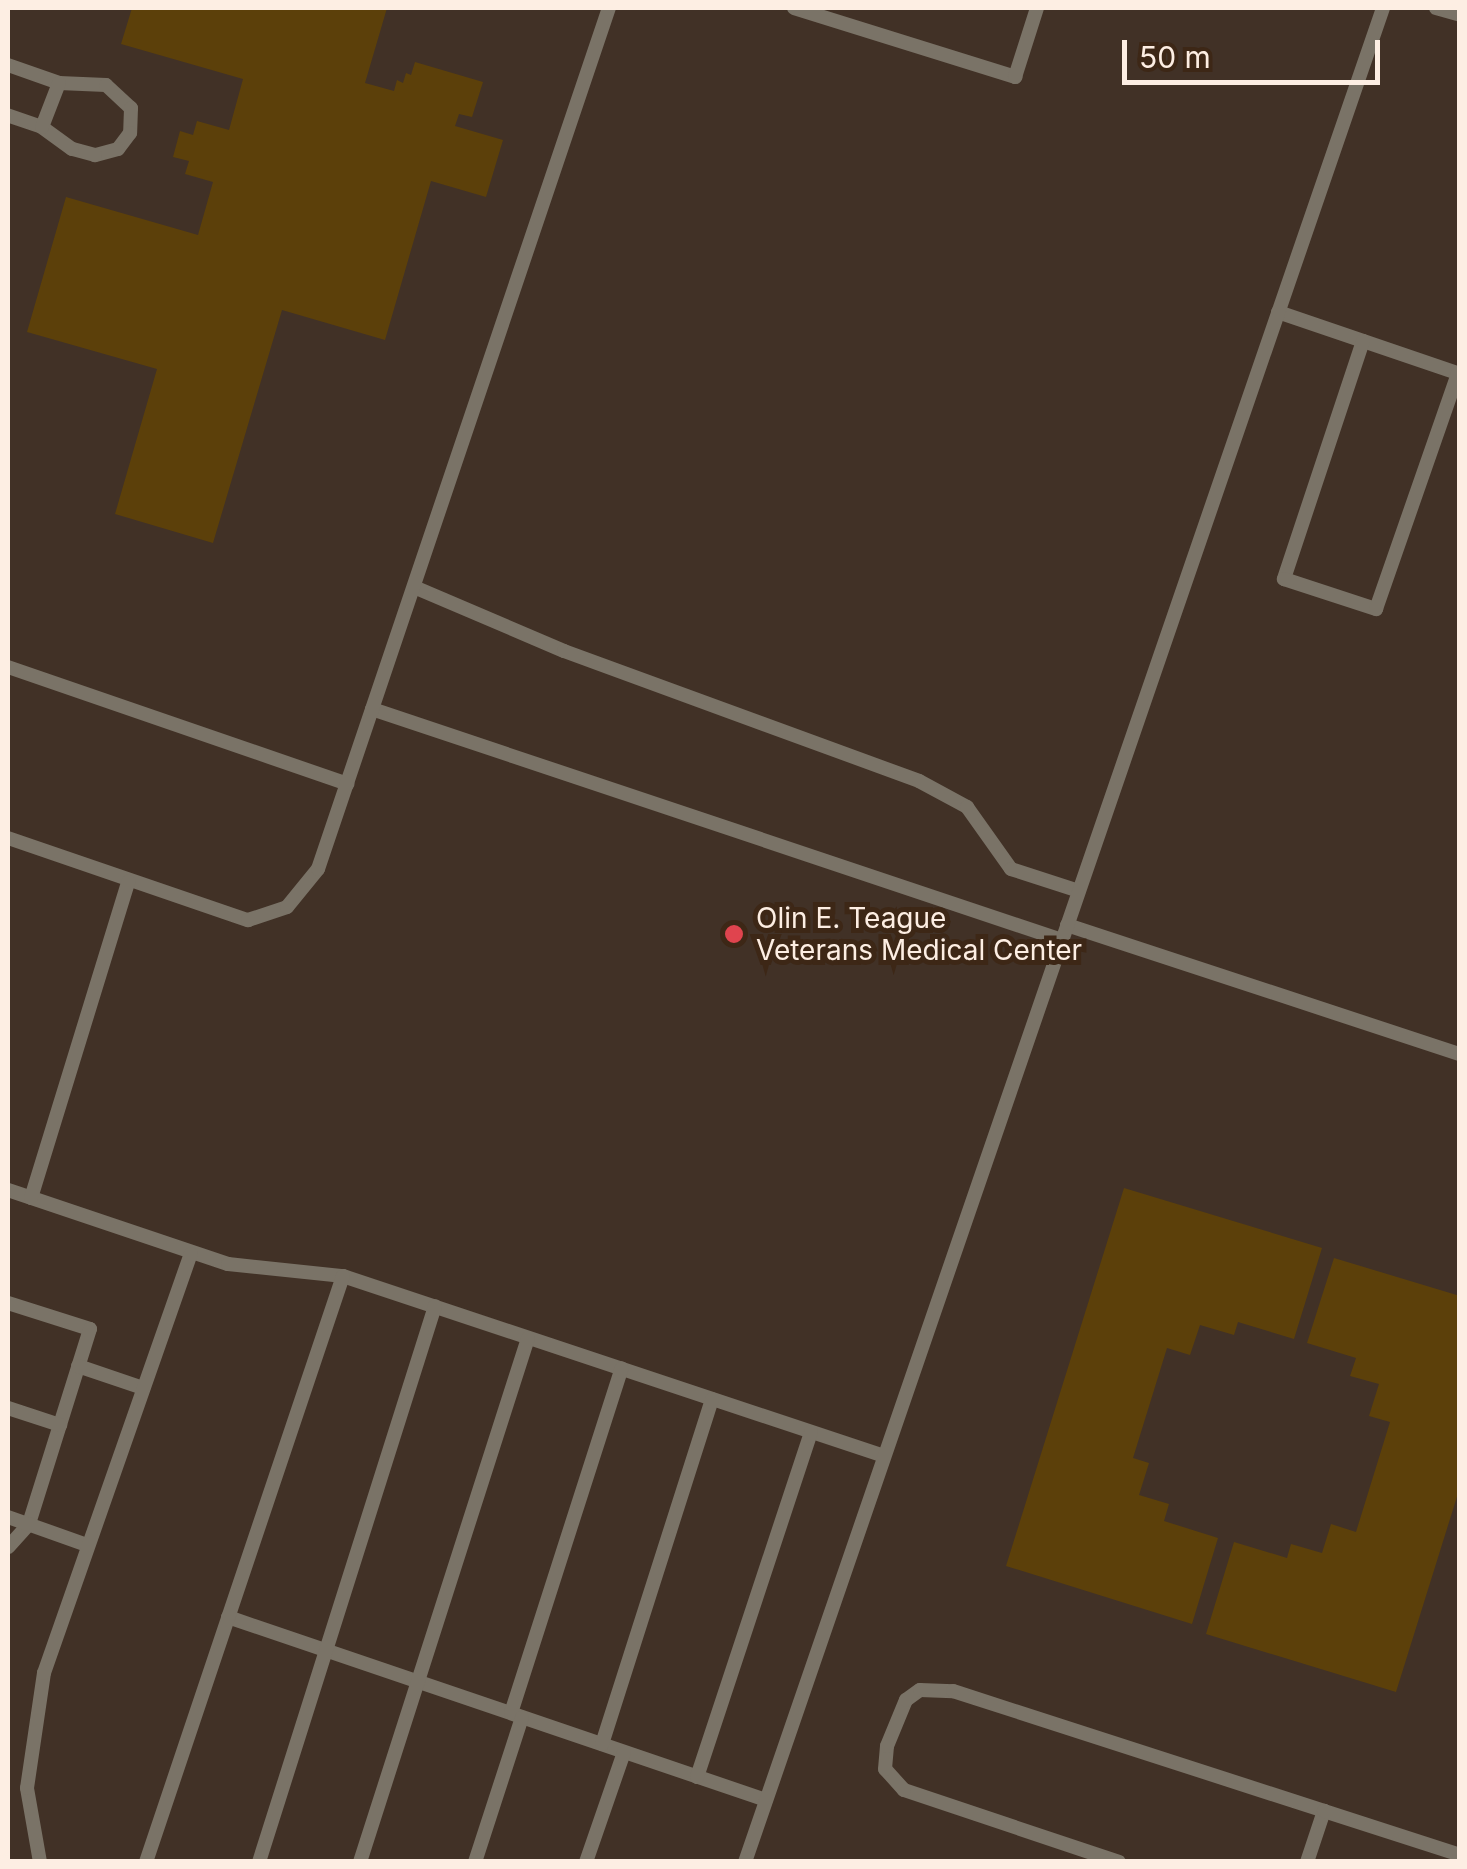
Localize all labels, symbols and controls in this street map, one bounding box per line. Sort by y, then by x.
scale bar [1127,20,1384,82]
text: 50 m [1139,39,1211,75]
place label: Olin E. Teague Veterans Medical Center [756,901,1082,967]
marker: Olin E. Teague Veterans Medical Center [721,921,747,947]

